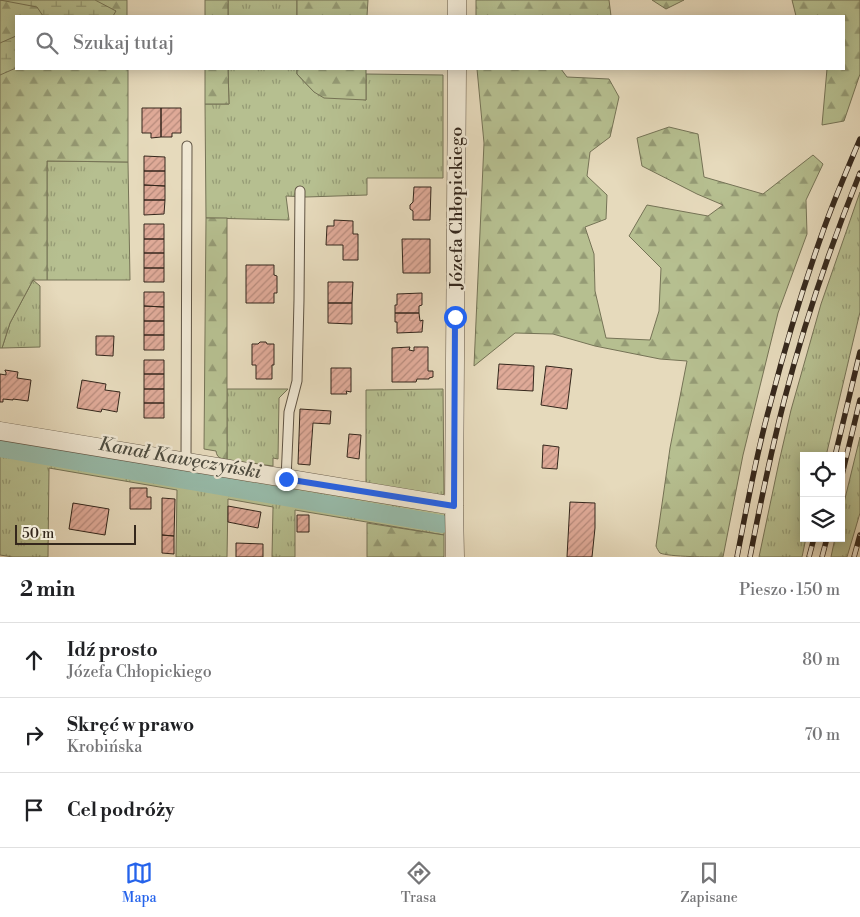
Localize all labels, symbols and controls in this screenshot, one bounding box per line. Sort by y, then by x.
search box [15,15,845,70]
icon: search [33,29,61,57]
text: Szukaj tutaj [73,31,174,55]
street label: Józefa Chłopickiego [445,127,468,290]
route start [444,306,467,329]
water label: Kanał Kawęczyński [97,432,263,484]
map controls [800,452,845,542]
button: locate [800,452,845,497]
route end [275,468,298,491]
button: layers [800,497,845,542]
scale bar [15,522,136,545]
text: 50 m [22,525,54,543]
text: 2 min [20,577,75,603]
text: Pieszo · 150 m [739,580,840,600]
text: Idź prosto [67,638,158,662]
icon: ahead [20,646,48,674]
text: 80 m [802,650,840,670]
text: Józefa Chłopickiego [67,662,212,682]
text: Skręć w prawo [67,713,194,737]
icon: right [20,721,48,749]
text: 70 m [804,725,840,745]
text: Krobińska [67,737,142,757]
icon: arrive [20,796,48,824]
text: Cel podróży [67,798,174,822]
tab: Mapa [122,859,157,907]
tab: Trasa [401,859,436,907]
tab: Zapisane [680,859,738,907]

